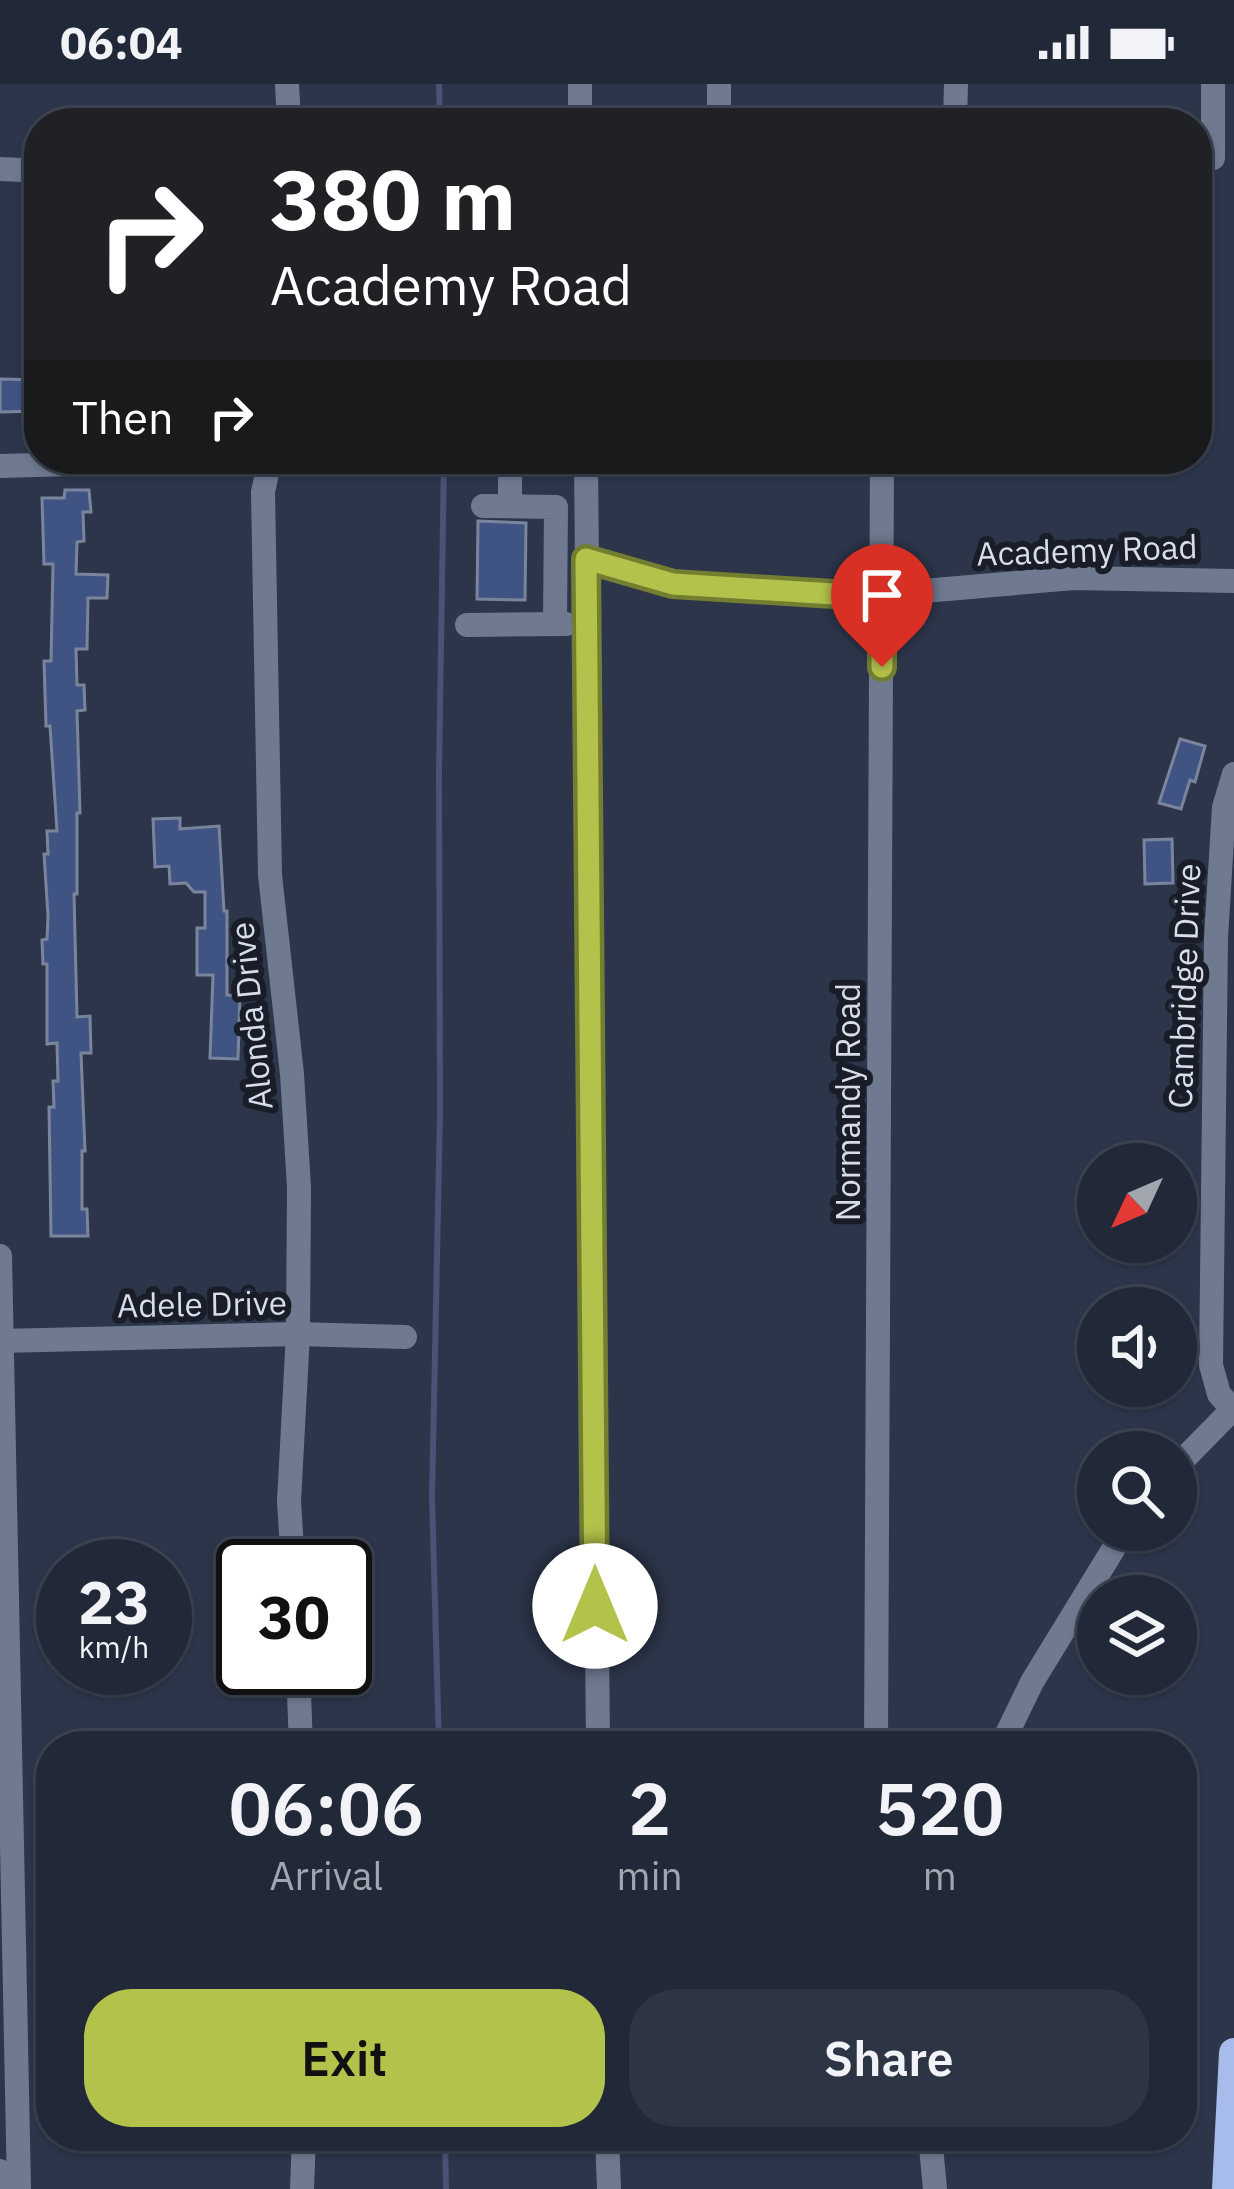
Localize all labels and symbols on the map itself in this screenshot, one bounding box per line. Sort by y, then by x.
street label: Academy Road [976,524,1198,575]
pin [831,544,933,667]
street label: Cambridge Drive [1158,863,1209,1109]
street label: Alonda Drive [219,920,282,1112]
street label: Normandy Road [826,983,869,1221]
north arrow [1077,1143,1197,1263]
street label: Adele Drive [117,1281,287,1326]
speed limit sign: 30 [216,1539,372,1695]
position arrow [532,1543,658,1669]

